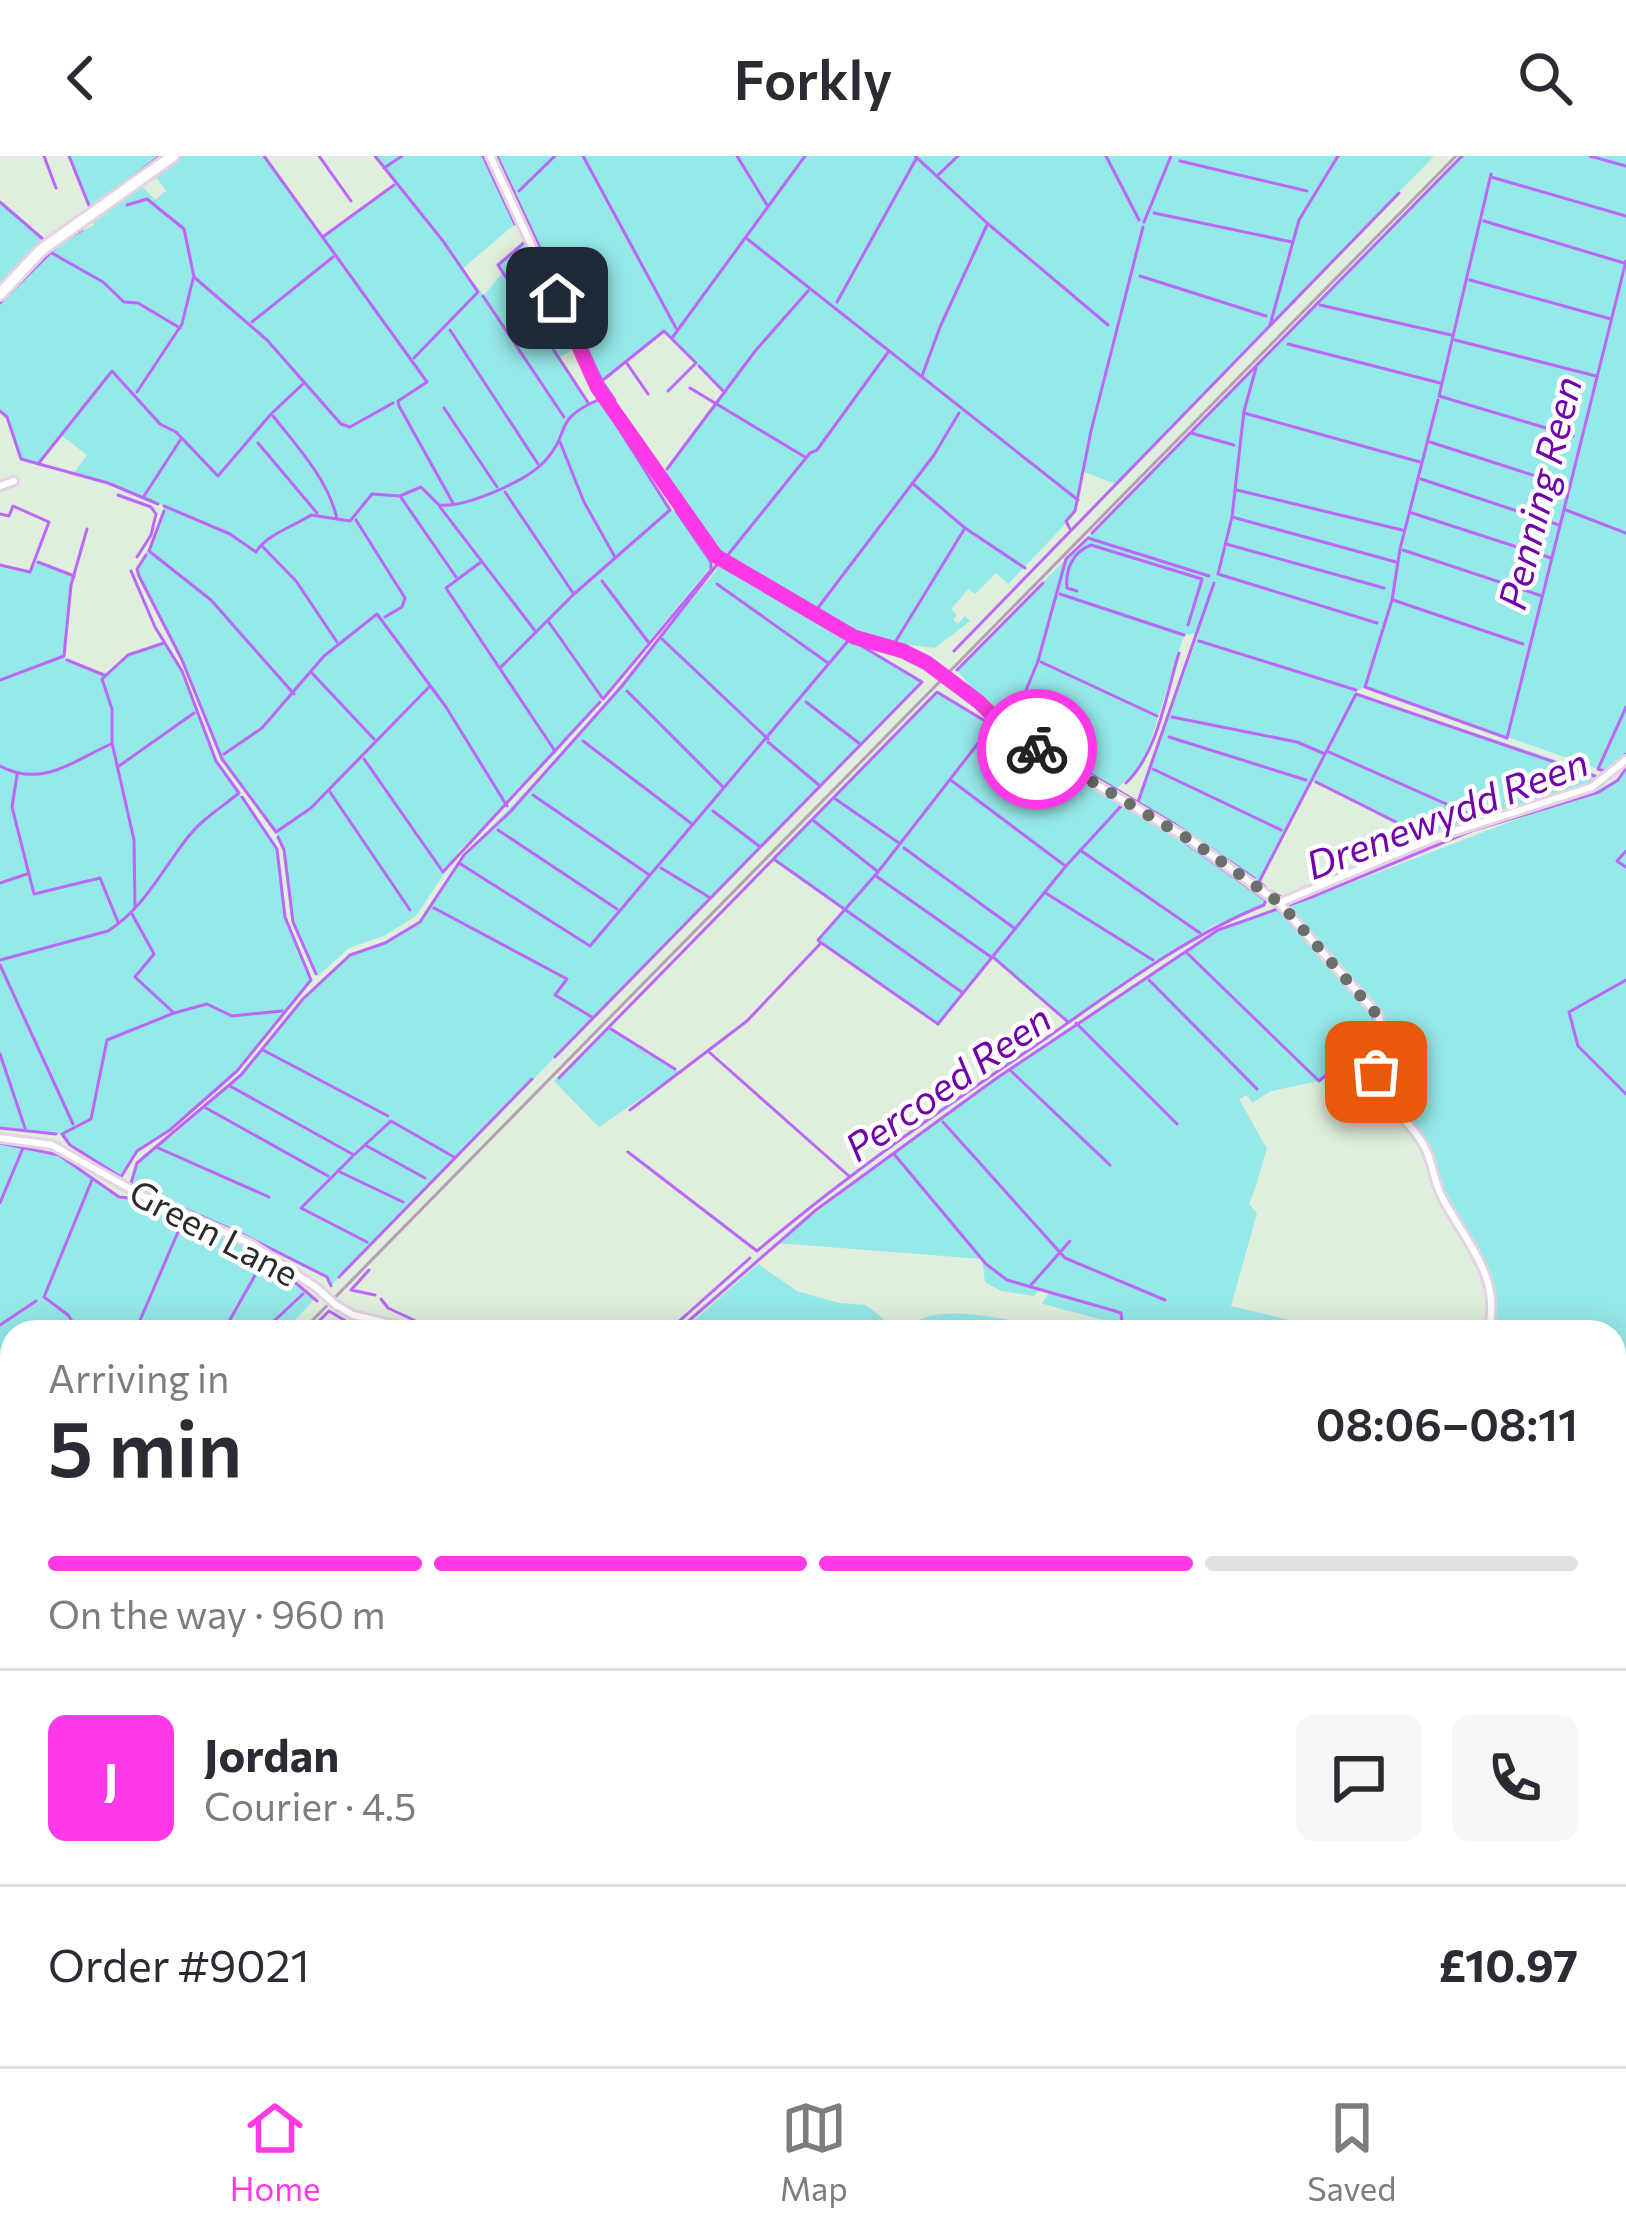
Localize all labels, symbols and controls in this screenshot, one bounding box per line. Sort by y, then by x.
icon: back [48,45,114,111]
text: Forkly [734,45,892,111]
icon: search [1512,45,1578,111]
pin [506,247,608,349]
icon: home [524,265,590,331]
water label: Penning Reen [1486,371,1590,614]
courier [977,689,1097,809]
icon: bike [1004,716,1070,782]
water label: Drenewydd Reen [1298,736,1594,888]
water label: Percoed Reen [834,993,1059,1170]
pin [1325,1021,1427,1123]
icon: bag [1343,1039,1409,1105]
street label: Green Lane [123,1168,307,1294]
text: Arriving in [48,1353,229,1401]
text: 08:06–08:11 [1316,1395,1578,1450]
text: 5 min [48,1398,242,1493]
text: On the way · 960 m [48,1589,385,1637]
button: chat [1296,1715,1422,1841]
button: phone [1452,1715,1578,1841]
text: Jordan [204,1726,339,1781]
text: J [104,1750,118,1805]
text: Courier · 4.5 [204,1781,416,1829]
text: Order #9021 [48,1936,310,1991]
text: £10.97 [1439,1936,1578,1991]
tab: Home [230,2095,320,2208]
tab: Map [780,2095,848,2208]
tab: Saved [1307,2095,1396,2208]

